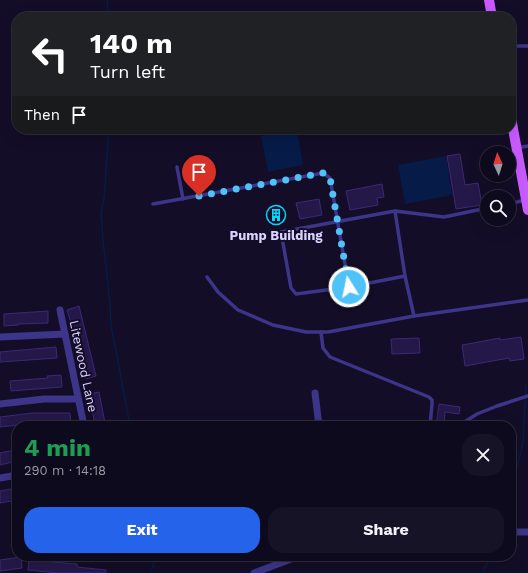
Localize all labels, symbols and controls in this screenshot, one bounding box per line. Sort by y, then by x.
text: 140 m [90,27,173,60]
icon: left [24,28,76,80]
text: Turn left [90,61,165,82]
icon: arrive [68,104,90,126]
text: Then [24,106,60,124]
north arrow [480,146,516,182]
map controls [480,146,516,226]
pin [182,155,216,196]
icon: arrive [188,161,210,183]
button: search [480,190,516,226]
building icon: Pump Building [265,204,287,226]
place label: Pump Building [229,228,323,243]
position arrow [328,266,370,308]
street label: Litewood Lane [66,319,101,413]
text: 4 min [24,434,91,462]
button: close [462,434,504,476]
text: 290 m · 14:18 [24,463,106,478]
button: Exit [24,507,260,553]
button: Share [268,507,504,553]

